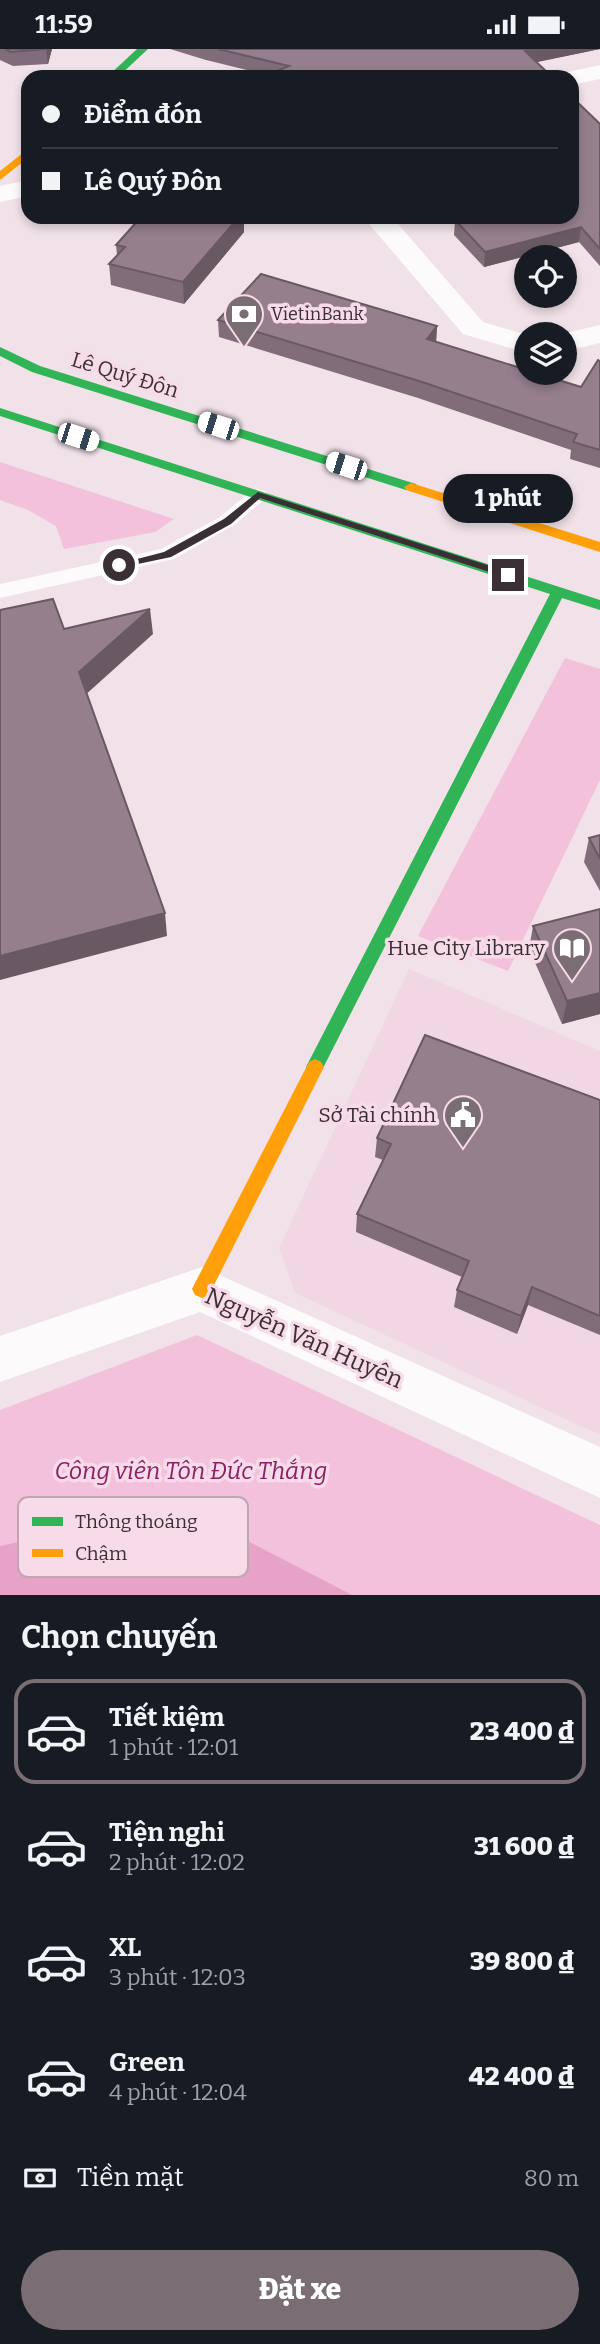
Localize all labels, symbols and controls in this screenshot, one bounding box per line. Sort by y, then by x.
text: 11:59 [35,9,93,40]
text: Điểm đón [84,99,202,130]
text: Lê Quý Đôn [84,166,222,197]
map controls [514,245,577,385]
button: locate [514,245,577,308]
bank icon: VietinBank [223,293,265,348]
place label: VietinBank [271,303,365,325]
button: layers [514,322,577,385]
street label: Lê Quý Đôn [68,346,182,404]
car [195,410,242,442]
car [55,421,102,453]
car [323,450,370,482]
callout: 1 phút [443,473,573,523]
text: 1 phút [475,484,542,512]
route start [103,549,135,581]
route end [492,559,524,591]
library icon: Hue City Library [551,927,593,982]
place label: Hue City Library [387,935,546,961]
public building icon: Sở Tài chính [442,1094,484,1149]
place label: Sở Tài chính [318,1102,436,1128]
street label: Nguyễn Văn Huyên [201,1282,407,1394]
park label: Công viên Tôn Đức Thắng [55,1457,327,1485]
legend [18,1497,248,1577]
text: Thông thoáng [75,1510,198,1533]
text: Chậm [75,1542,127,1565]
text: Chọn chuyến [21,1618,217,1656]
icon: car [25,1700,88,1763]
text: Tiết kiệm [109,1702,225,1733]
text: 23 400 ₫ [470,1716,575,1747]
text: 1 phút · 12:01 [109,1733,238,1761]
icon: car [25,1815,88,1878]
text: Tiện nghi [109,1817,225,1848]
text: 31 600 ₫ [474,1831,575,1862]
text: 2 phút · 12:02 [109,1848,245,1876]
icon: car [25,1930,88,1993]
text: XL [109,1932,141,1963]
text: 39 800 ₫ [470,1946,575,1977]
text: 3 phút · 12:03 [109,1963,246,1991]
icon: car [25,2045,88,2108]
text: Green [109,2047,185,2078]
text: 42 400 ₫ [469,2061,575,2092]
text: 4 phút · 12:04 [109,2078,247,2106]
icon: cash [21,2159,59,2197]
text: Tiền mặt [77,2162,184,2193]
text: 80 m [524,2164,579,2192]
button: Đặt xe [21,2250,579,2330]

